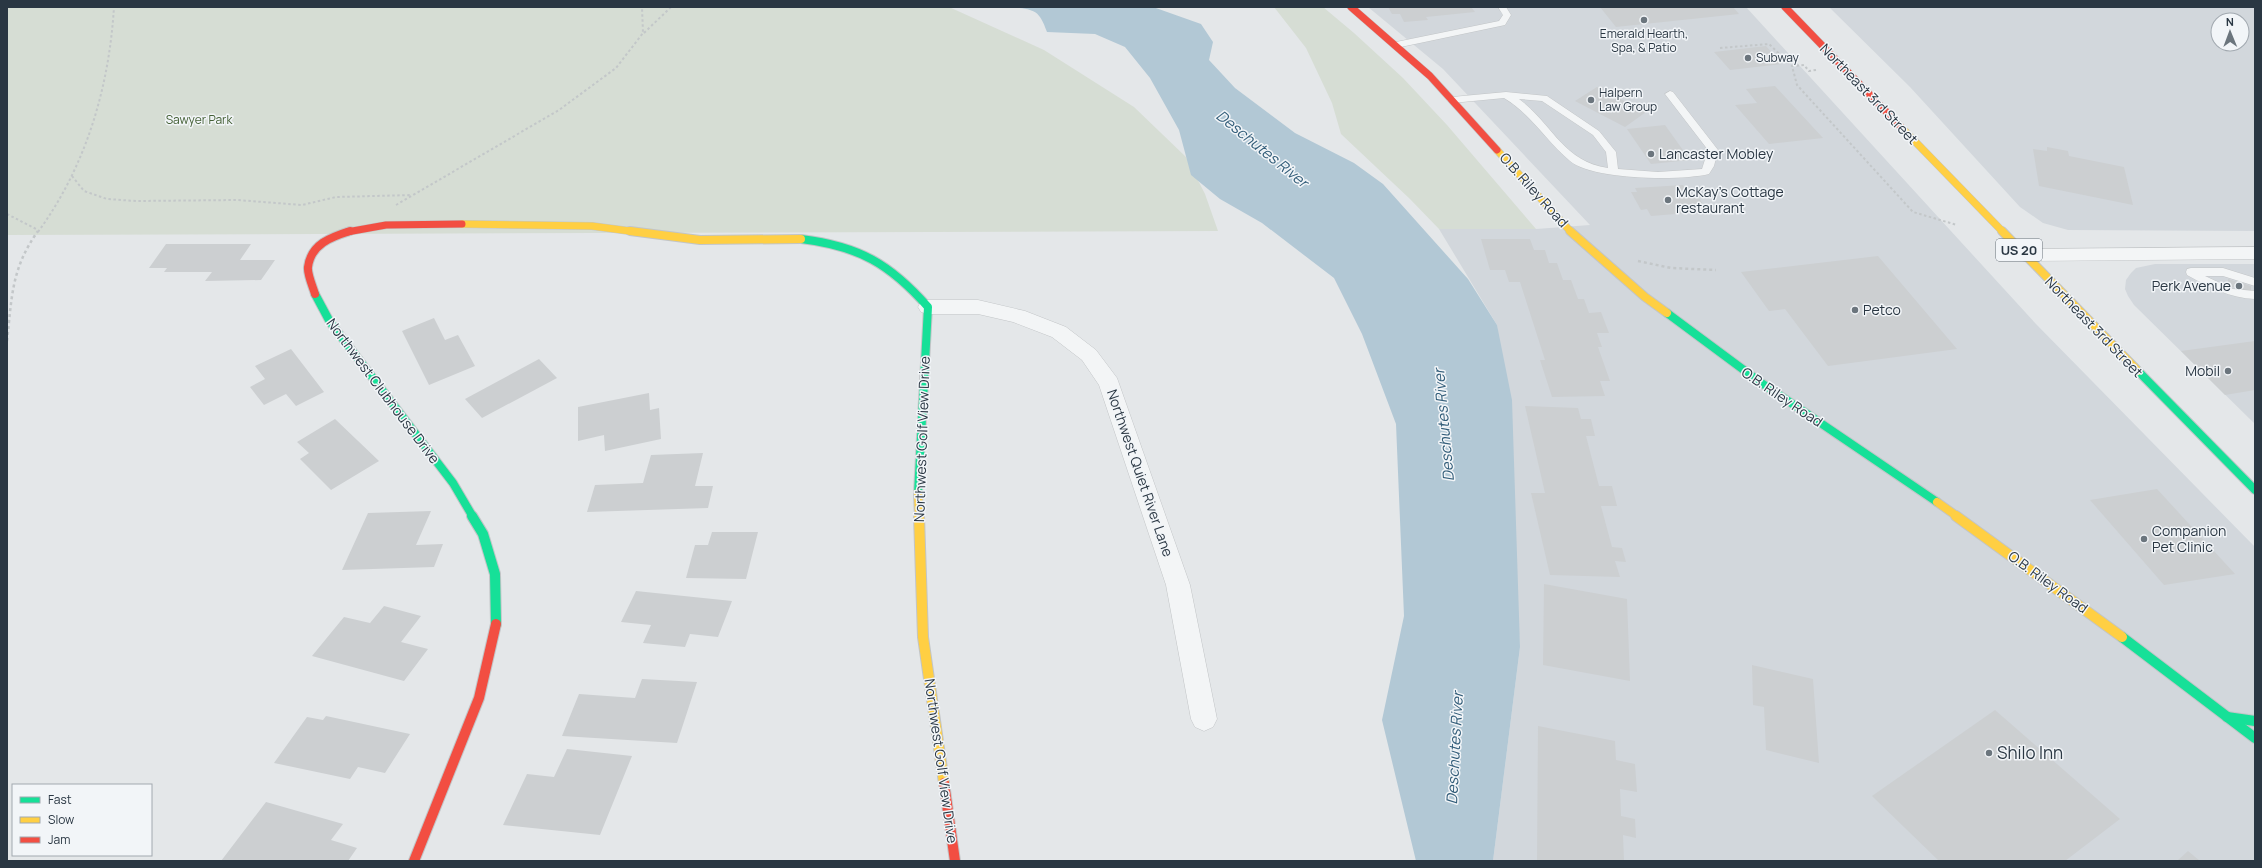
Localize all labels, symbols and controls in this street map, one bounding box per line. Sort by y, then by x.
north arrow [2210,12,2250,52]
text: N [2226,14,2234,29]
marker: Emerald Hearth, Spa, & Patio [1639,15,1649,25]
place label: Emerald Hearth, Spa, & Patio [1600,25,1688,56]
street label: Northeast 3rd Street [1816,39,1923,148]
place label: Subway [1756,49,1800,66]
marker: Subway [1743,53,1753,63]
place label: Halpern Law Group [1599,84,1657,115]
marker: Halpern Law Group [1586,95,1596,105]
water label: Deschutes River [1212,105,1315,194]
park label: Sawyer Park [166,111,233,128]
place label: Lancaster Mobley [1659,144,1774,163]
street label: O.B. Riley Road [1496,148,1573,231]
marker: Lancaster Mobley [1646,149,1656,159]
place label: McKay’s Cottage restaurant [1676,182,1784,217]
marker: McKay’s Cottage restaurant [1663,195,1673,205]
road number: US 20 [1996,239,2042,261]
street label: Northeast 3rd Street [2041,272,2148,381]
place label: Perk Avenue [2152,276,2231,295]
marker: Perk Avenue [2234,281,2244,291]
place label: Petco [1863,300,1901,319]
marker: Petco [1850,305,1860,315]
street label: Northwest Clubhouse Drive [323,314,444,467]
street label: Northwest Golf View Drive [909,356,934,522]
place label: Mobil [2185,361,2220,380]
street label: O.B. Riley Road [1738,362,1827,431]
water label: Deschutes River [1428,365,1459,482]
marker: Mobil [2223,366,2233,376]
street label: Northwest Quiet River Lane [1103,387,1178,559]
place label: Companion Pet Clinic [2152,521,2226,556]
marker: Companion Pet Clinic [2139,534,2149,544]
street label: O.B. Riley Road [2005,546,2092,617]
street label: Northwest Golf View Drive [921,677,962,844]
water label: Deschutes River [1441,689,1468,805]
place label: Shilo Inn [1997,741,2063,764]
marker: Shilo Inn [1984,748,1994,758]
legend [12,784,152,856]
text: Fast [48,791,72,808]
text: Slow [48,811,74,828]
text: Jam [48,831,70,848]

